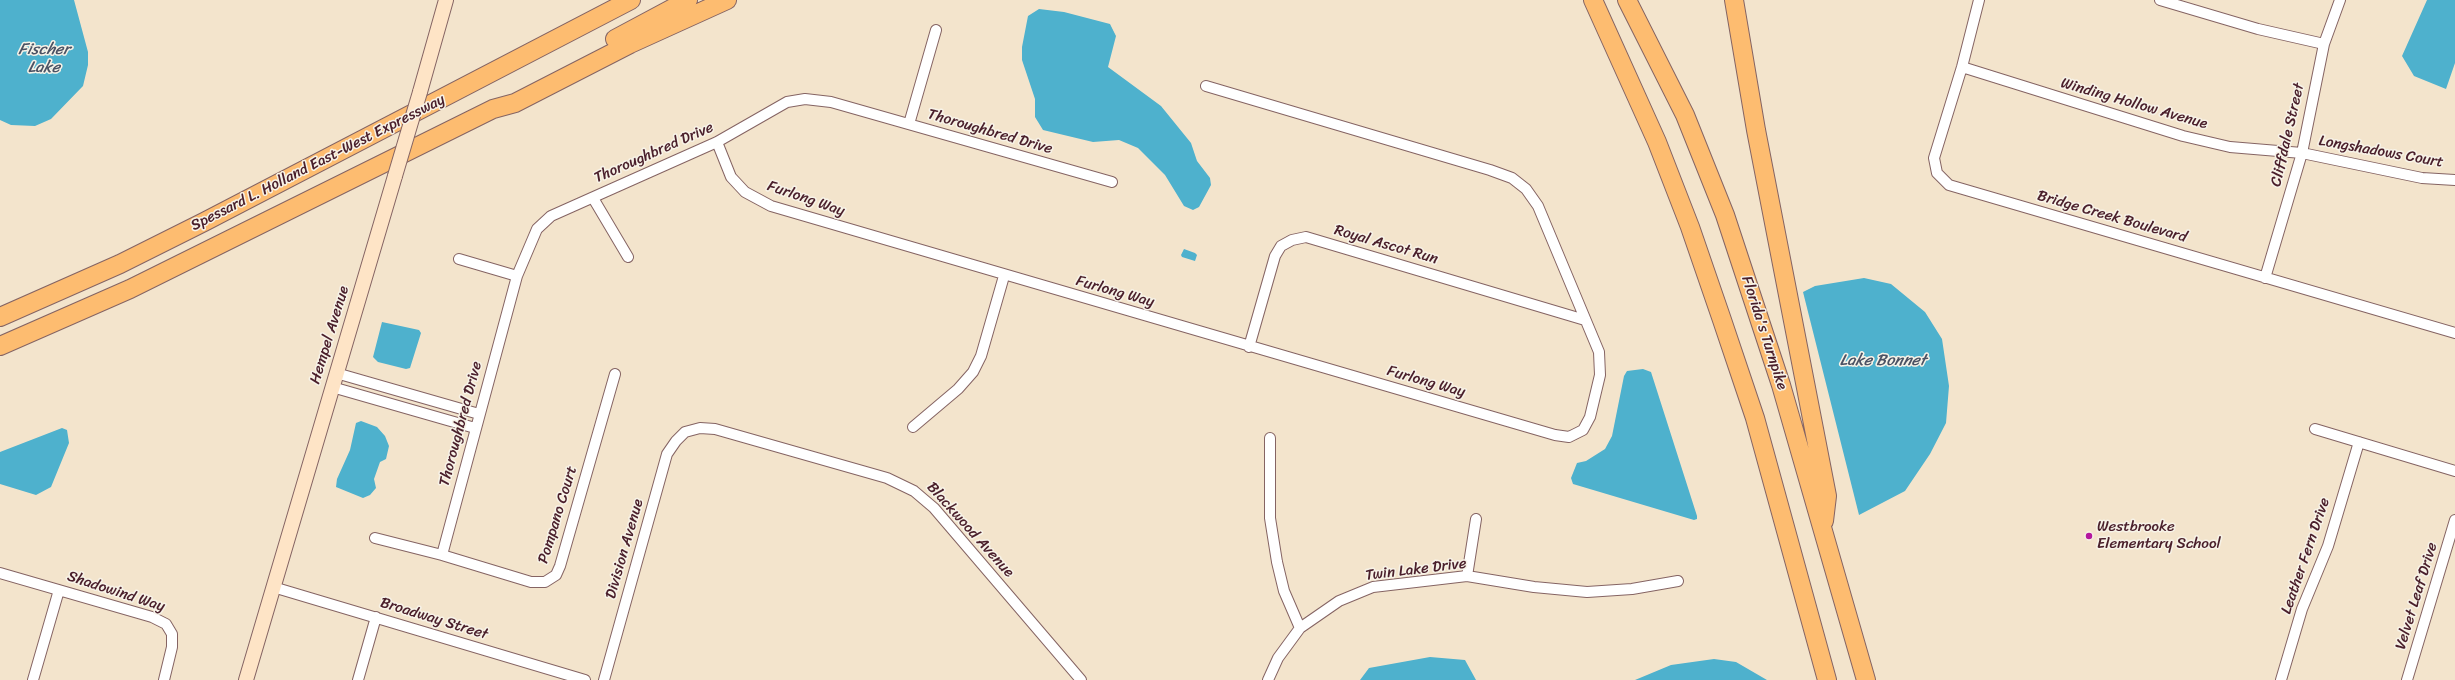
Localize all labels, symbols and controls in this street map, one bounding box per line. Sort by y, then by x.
water label: Fischer Lake [18,40,70,78]
street label: Winding Hollow Avenue [2058,74,2210,134]
street label: Cliffdale Street [2267,82,2309,188]
street label: Spessard L. Holland East-West Expressway [188,91,448,235]
street label: Thoroughbred Drive [926,106,1054,158]
street label: Thoroughbred Drive [592,119,716,187]
street label: Longshadows Court [2317,132,2445,172]
street label: Furlong Way [765,177,847,221]
street label: Bridge Creek Boulevard [2035,187,2189,247]
street label: Royal Ascot Run [1332,222,1440,268]
street label: Furlong Way [1074,272,1156,312]
street label: Florida's Turnpike [1737,274,1791,392]
street label: Hempel Avenue [307,284,353,386]
water label: Lake Bonnet [1840,351,1926,371]
street label: Thoroughbred Drive [436,360,486,488]
street label: Furlong Way [1385,362,1467,402]
street label: Pompano Court [535,464,581,566]
street label: Blackwood Avenue [923,479,1017,581]
street label: Leather Fern Drive [2278,495,2334,617]
street label: Division Avenue [602,497,648,601]
place label: Westbrooke Elementary School [2097,518,2221,553]
marker: Westbrooke Elementary School [2084,531,2094,541]
street label: Velvet Leaf Drive [2392,540,2442,652]
street label: Twin Lake Drive [1365,555,1467,585]
street label: Shadowind Way [65,568,167,616]
street label: Broadway Street [378,594,490,644]

